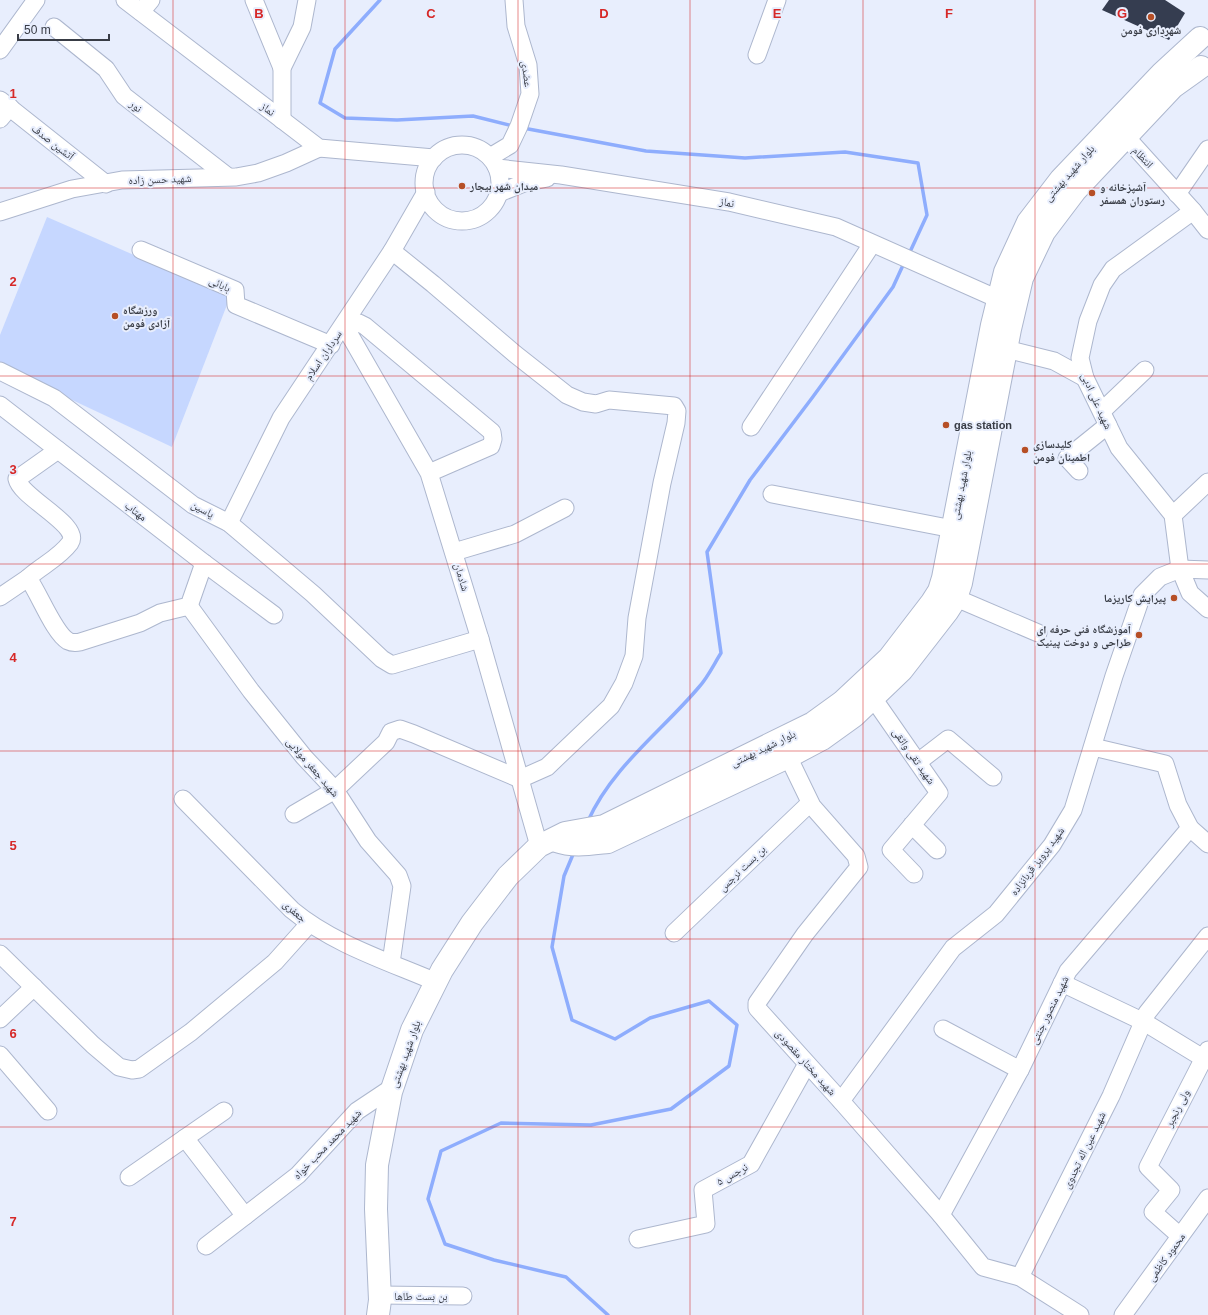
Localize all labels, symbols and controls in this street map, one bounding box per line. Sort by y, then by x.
text: B [254,6,264,21]
text: C [426,6,436,21]
text: D [599,6,609,21]
text: E [773,6,782,21]
text: F [945,6,953,21]
text: G [1117,6,1127,21]
marker: شهرداری فومن [1146,12,1156,22]
scale bar [18,16,109,42]
text: 50 m [24,23,51,37]
place label: شهرداری فومن [1121,24,1181,38]
street label: عضدی [518,60,535,88]
text: 1 [9,86,17,101]
street label: نور [127,97,145,115]
street label: نماز [258,99,277,118]
street label: آتشین صدف [29,122,77,163]
street label: بلوار شهید بهشتی [1041,142,1097,204]
street label: انتظام [1129,144,1156,171]
street label: شهید حسن زاده [128,172,192,187]
place label: میدان شهر بیجار [469,180,538,194]
marker: میدان شهر بیجار [457,181,467,191]
place label: آشپزخانه و رستوران همسفر [1099,181,1165,208]
marker: آشپزخانه و رستوران همسفر [1087,188,1097,198]
street label: نماز [718,195,735,209]
text: 2 [9,274,17,289]
street label: بابائی [207,274,233,295]
place label: ورزشگاه آزادی فومن [123,304,170,331]
marker: ورزشگاه آزادی فومن [110,311,120,321]
street label: سرداران اسلام [302,328,345,383]
street label: شهید علی ادبی [1078,371,1115,431]
place label: gas station [954,419,1012,431]
marker: gas station [941,420,951,430]
place label: کلیدسازی اطمینان فومن [1033,438,1090,465]
marker: کلیدسازی اطمینان فومن [1020,445,1030,455]
street label: بلوار شهید بهشتی [948,449,975,521]
text: 3 [9,462,17,477]
street label: یاسین [189,498,217,521]
street label: مهتاب [122,499,149,524]
street label: شادمان [451,561,472,593]
place label: پیرایش کاریزما [1104,592,1166,606]
marker: پیرایش کاریزما [1169,593,1179,603]
place label: آموزشگاه فنی حرفه ای طراحی و دوخت پینیک [1036,623,1131,650]
marker: آموزشگاه فنی حرفه ای طراحی و دوخت پینیک [1134,630,1144,640]
text: 4 [9,650,17,665]
street label: شهید تقی واثقی [889,726,938,787]
street label: بلوار شهید بهشتی [729,727,798,770]
street label: شهید جعفر مولایی [283,735,342,800]
street label: شهید پرویز قربانزاده [1007,825,1067,898]
text: 5 [9,838,17,853]
street label: بن بست نرجس [716,843,769,894]
street label: جعفری [280,897,309,925]
street label: شهید منصور جنتی [1027,974,1072,1047]
street label: بلوار شهید بهشتی [387,1019,424,1090]
text: 6 [9,1026,17,1041]
street label: شهید مختار مقصودی [773,1027,839,1098]
street label: ولی رنجبر [1162,1087,1192,1130]
street label: شهید محمد محب خواه [291,1107,364,1182]
street label: شهید عین اله تجدوی [1060,1110,1109,1191]
street label: نرجس ۵ [714,1161,750,1188]
text: 7 [9,1214,17,1229]
street label: محمود کاظمی [1145,1231,1188,1284]
street label: بن بست طاها [394,1290,448,1303]

